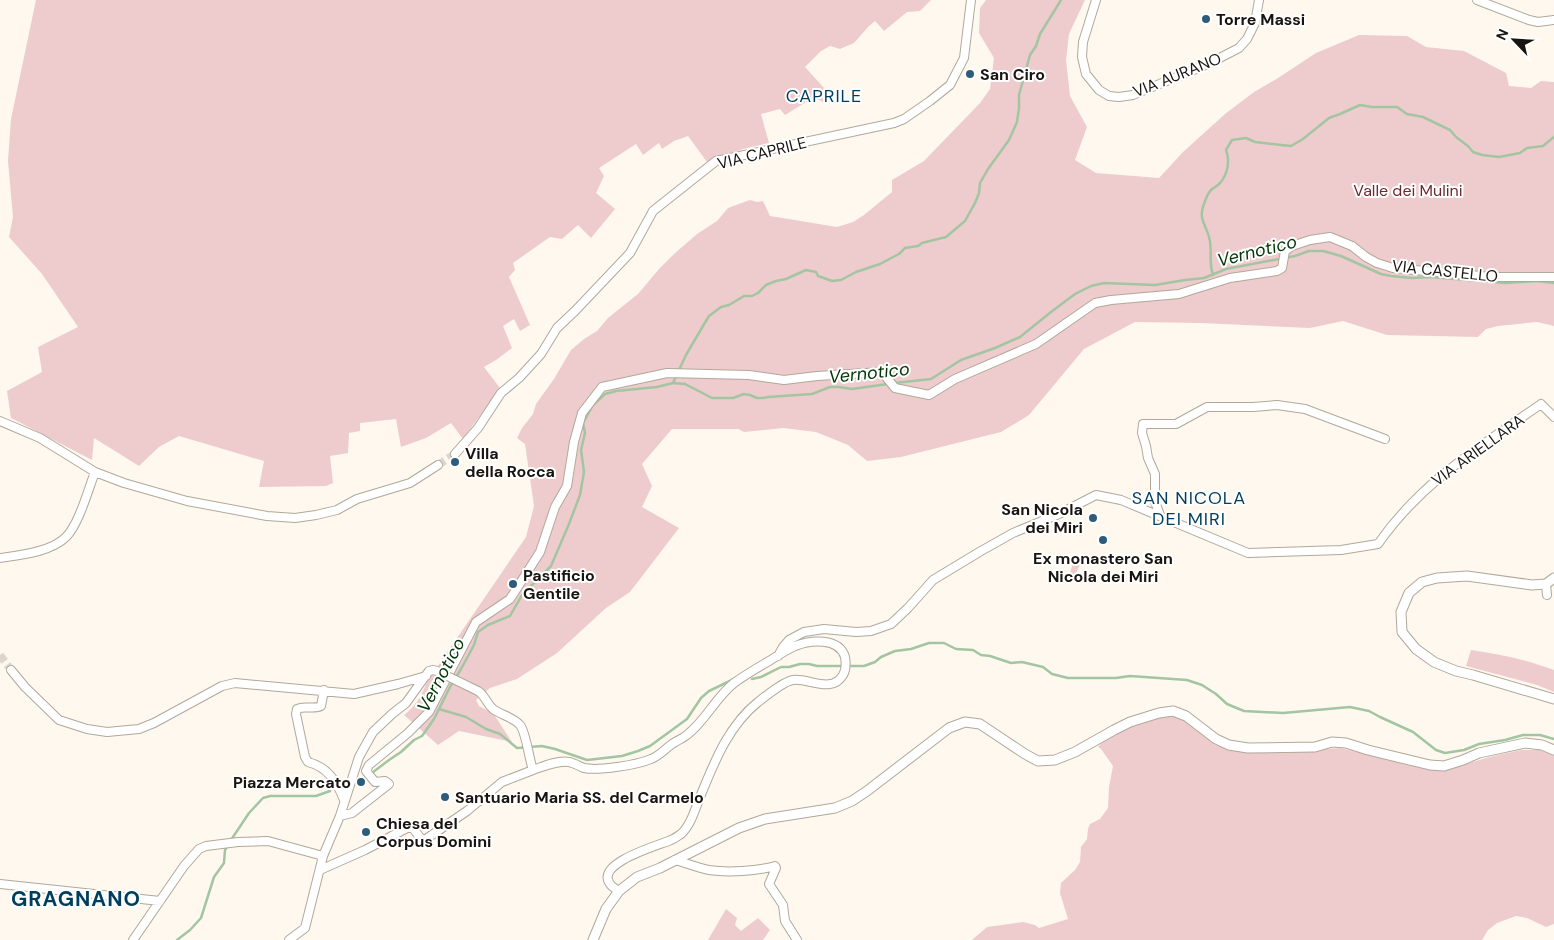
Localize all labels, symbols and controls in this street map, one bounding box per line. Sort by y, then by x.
place label: Torre Massi [1216,9,1305,30]
marker: Torre Massi [1200,13,1212,25]
north arrow [1489,15,1539,65]
text: N [1492,26,1513,43]
street label: VIA AURANO [1130,48,1224,102]
place label: San Ciro [980,64,1045,85]
marker: San Ciro [964,68,976,80]
district label: CAPRILE [786,84,862,108]
street label: VIA CAPRILE [715,132,809,174]
park label: Valle dei Mulini [1353,180,1463,201]
water label: Vernotico [1215,230,1299,272]
street label: VIA CASTELLO [1391,255,1499,287]
water label: Vernotico [827,357,911,389]
street label: VIA ARIELLARA [1427,409,1529,491]
place label: Villa della Rocca [465,443,555,482]
marker: Villa della Rocca [449,456,461,468]
district label: SAN NICOLA DEI MIRI [1132,486,1246,531]
place label: San Nicola dei Miri [1001,499,1083,538]
marker: San Nicola dei Miri [1087,512,1099,524]
marker: Ex monastero San Nicola dei Miri [1097,534,1109,546]
place label: Ex monastero San Nicola dei Miri [1033,548,1173,587]
place label: Pastificio Gentile [523,565,595,604]
marker: Pastificio Gentile [507,578,519,590]
water label: Vernotico [411,633,471,717]
place label: Piazza Mercato [233,772,351,793]
marker: Piazza Mercato [355,776,367,788]
place label: Santuario Maria SS. del Carmelo [455,787,704,808]
marker: Santuario Maria SS. del Carmelo [439,791,451,803]
place label: Chiesa del Corpus Domini [376,813,492,852]
marker: Chiesa del Corpus Domini [360,826,372,838]
district label: GRAGNANO [11,885,141,913]

